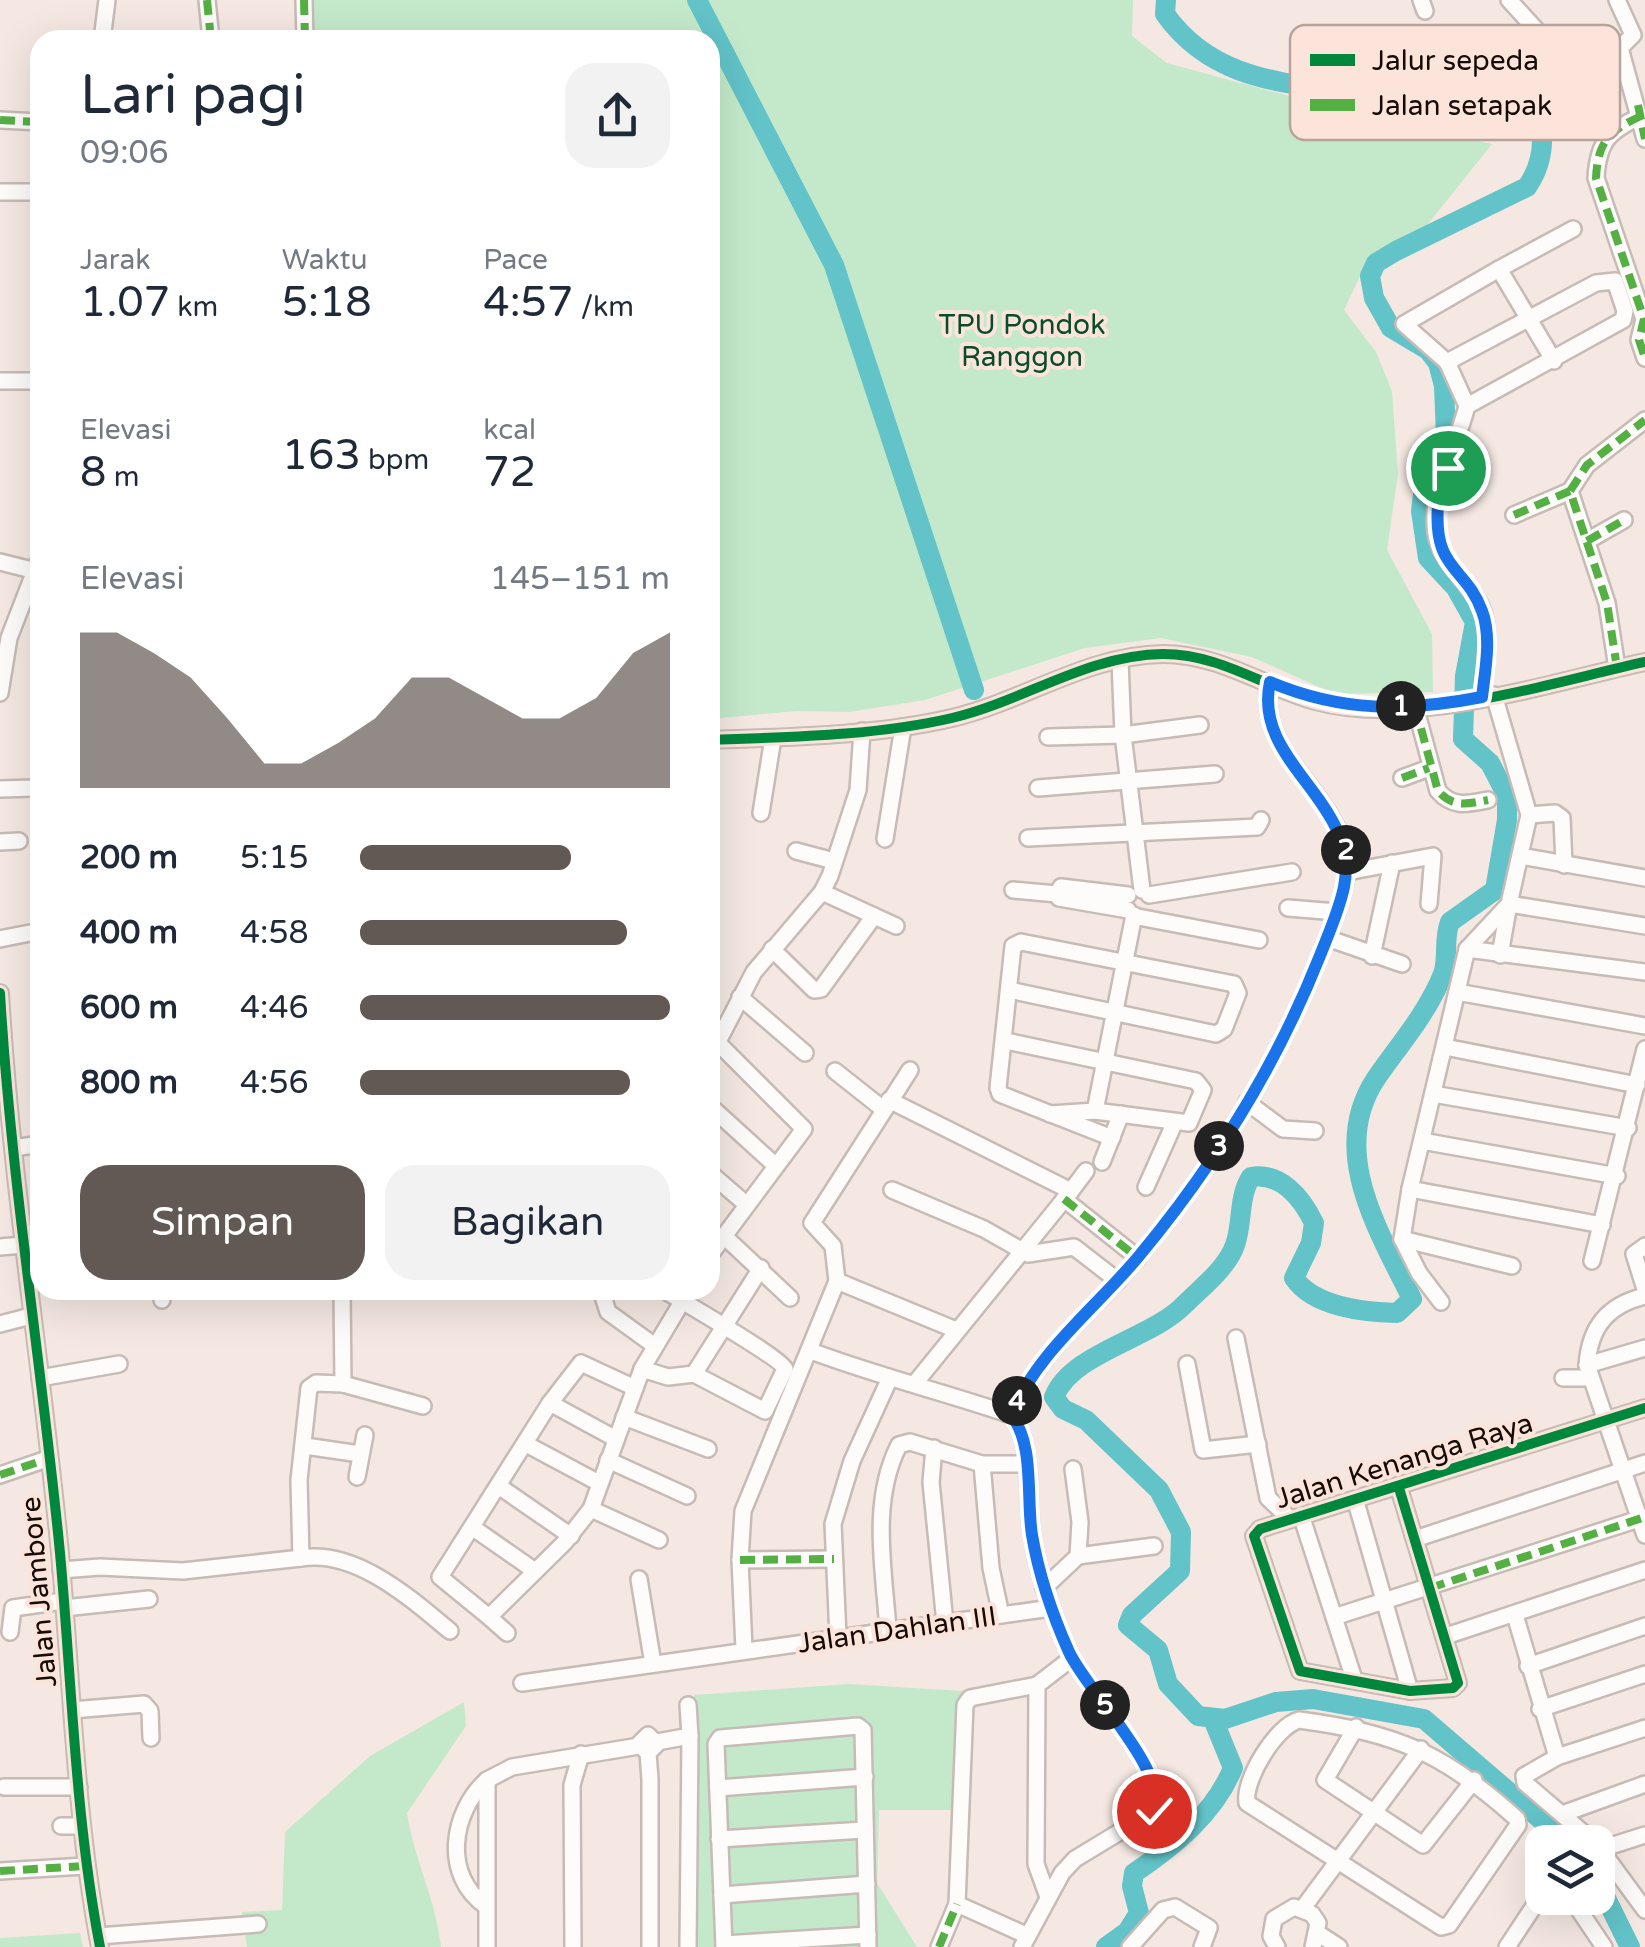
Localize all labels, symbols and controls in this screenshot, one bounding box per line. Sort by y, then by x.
legend [1290,25,1620,140]
text: Jalur sepeda [1372,44,1539,78]
text: Lari pagi [80,63,306,129]
button: share [565,63,670,168]
text: Jalan setapak [1372,89,1552,123]
text: 09:06 [80,134,169,172]
text: Jarak [80,243,151,277]
text: Waktu [282,243,368,277]
text: Pace [483,243,548,277]
text: 1.07 [80,277,170,328]
text: 5:18 [282,277,372,328]
text: 4:57 [483,277,573,328]
text: km [170,290,218,324]
text: /km [573,290,634,324]
park label: TPU Pondok Ranggon [939,308,1105,374]
text: Elevasi [80,413,171,447]
text: kcal [483,413,536,447]
pin [1406,426,1491,511]
text: 163 [282,430,361,481]
icon: arrive [1421,441,1476,496]
text: bpm [361,443,429,477]
text: 8 [80,447,106,498]
text: 72 [483,447,536,498]
text: m [106,460,139,494]
text: Elevasi [80,560,184,598]
text: 145–151 m [490,560,670,598]
pin: 1 [1376,681,1426,731]
text: 1 [1392,689,1410,723]
pin: 2 [1321,825,1371,875]
text: 2 [1337,833,1355,867]
text: 200 m [80,839,178,877]
text: 5:15 [240,839,309,877]
text: 400 m [80,914,178,952]
text: 4:58 [240,914,309,952]
text: 600 m [80,989,178,1027]
text: 4:46 [240,989,309,1027]
text: 800 m [80,1064,178,1102]
text: 4:56 [240,1064,309,1102]
pin: 3 [1194,1121,1244,1171]
text: 3 [1210,1129,1228,1163]
button: Simpan [80,1165,365,1280]
button: Bagikan [385,1165,670,1280]
pin: 4 [992,1376,1042,1426]
text: 4 [1008,1384,1026,1418]
street label: Jalan Kenanga Raya [1272,1406,1537,1516]
street label: Jalan Jambore [14,1495,64,1689]
street label: Jalan Dahlan III [796,1599,999,1661]
pin: 5 [1080,1680,1130,1730]
text: 5 [1096,1688,1114,1722]
pin [1112,1769,1197,1854]
icon: check [1127,1784,1182,1839]
map controls [1525,1825,1615,1915]
button: layers [1525,1825,1615,1915]

